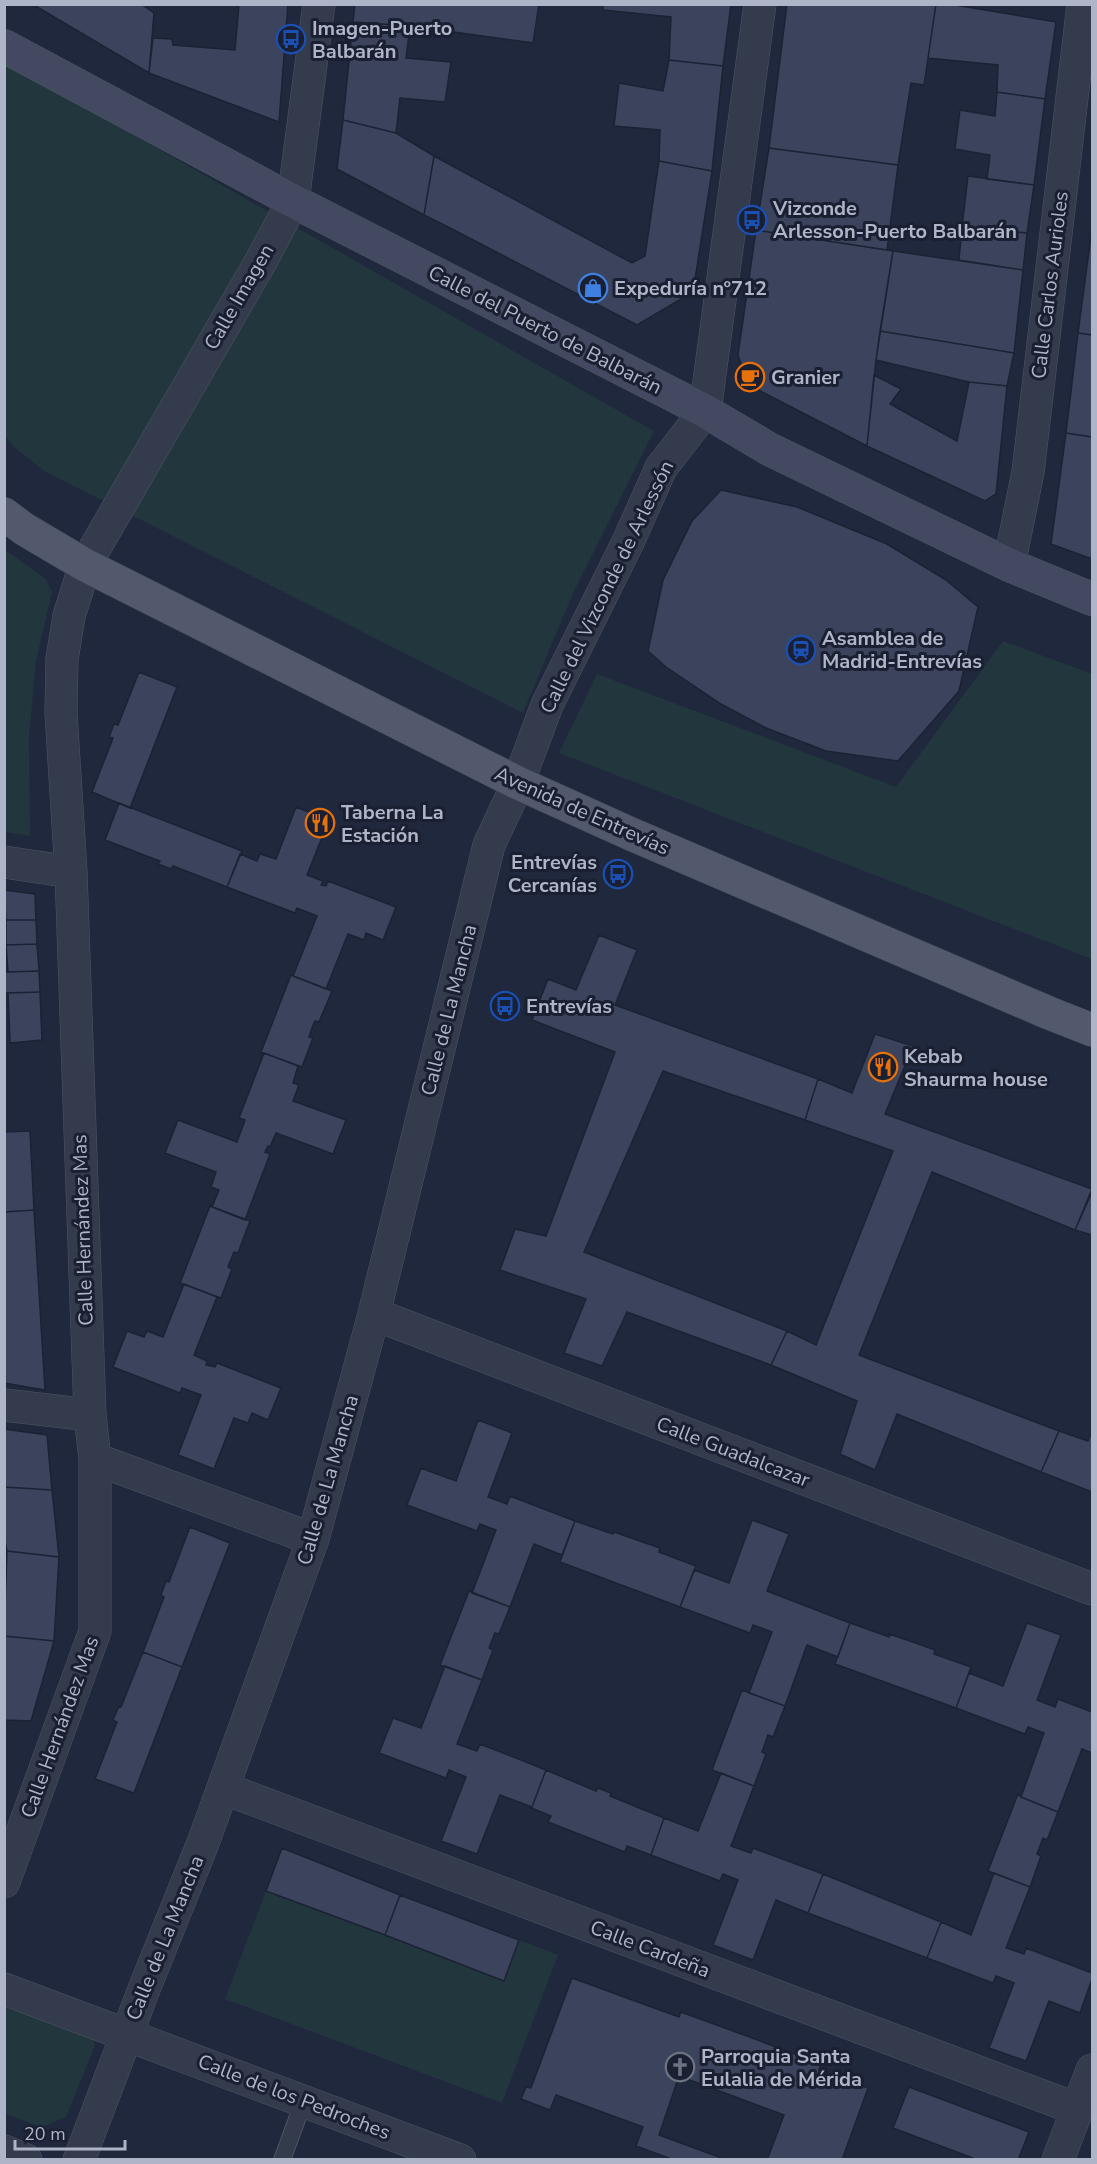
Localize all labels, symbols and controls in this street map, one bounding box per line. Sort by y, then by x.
place label: Imagen-Puerto Balbarán [312,15,452,65]
bus stop icon: Imagen-Puerto Balbarán [275,23,307,55]
street label: Calle Carlos Aurioles [1025,190,1075,380]
place label: Vizconde Arlesson-Puerto Balbarán [772,195,1017,245]
bus stop icon: Vizconde Arlesson-Puerto Balbarán [736,204,768,236]
street label: Calle Imagen [198,239,280,355]
street label: Calle del Puerto de Balbarán [424,259,666,401]
shop icon: Expeduría nº712 [577,272,609,304]
place label: Expeduría nº712 [614,275,767,302]
cafe icon: Granier [734,361,766,393]
place label: Granier [771,364,840,391]
street label: Calle del Vizconde de Arlessón [534,456,680,718]
place label: Asamblea de Madrid-Entrevías [822,625,982,675]
station icon: Asamblea de Madrid-Entrevías [785,634,817,666]
street label: Avenida de Entrevías [490,760,674,862]
place label: Taberna La Estación [341,799,444,849]
restaurant icon: Taberna La Estación [304,807,336,839]
place label: Entrevías Cercanías [508,849,597,899]
bus stop icon: Entrevías Cercanías [602,858,634,890]
street label: Calle de La Mancha [415,922,483,1098]
bus stop icon: Entrevías [489,990,521,1022]
place label: Entrevías [526,993,612,1020]
place label: Kebab Shaurma house [904,1043,1048,1093]
restaurant icon: Kebab Shaurma house [867,1051,899,1083]
street label: Calle Hernández Mas [66,1134,100,1326]
street label: Calle de La Mancha [291,1392,365,1568]
street label: Calle Guadalcazar [652,1410,814,1494]
street label: Calle Hernández Mas [15,1632,105,1822]
street label: Calle de La Mancha [120,1852,210,2024]
street label: Calle Cardeña [586,1914,714,1984]
place label: Parroquia Santa Eulalia de Mérida [701,2043,862,2093]
street label: Calle de los Pedroches [194,2048,394,2146]
church icon: Parroquia Santa Eulalia de Mérida [664,2051,696,2083]
scale bar [15,2113,124,2151]
text: 20 m [24,2122,66,2146]

